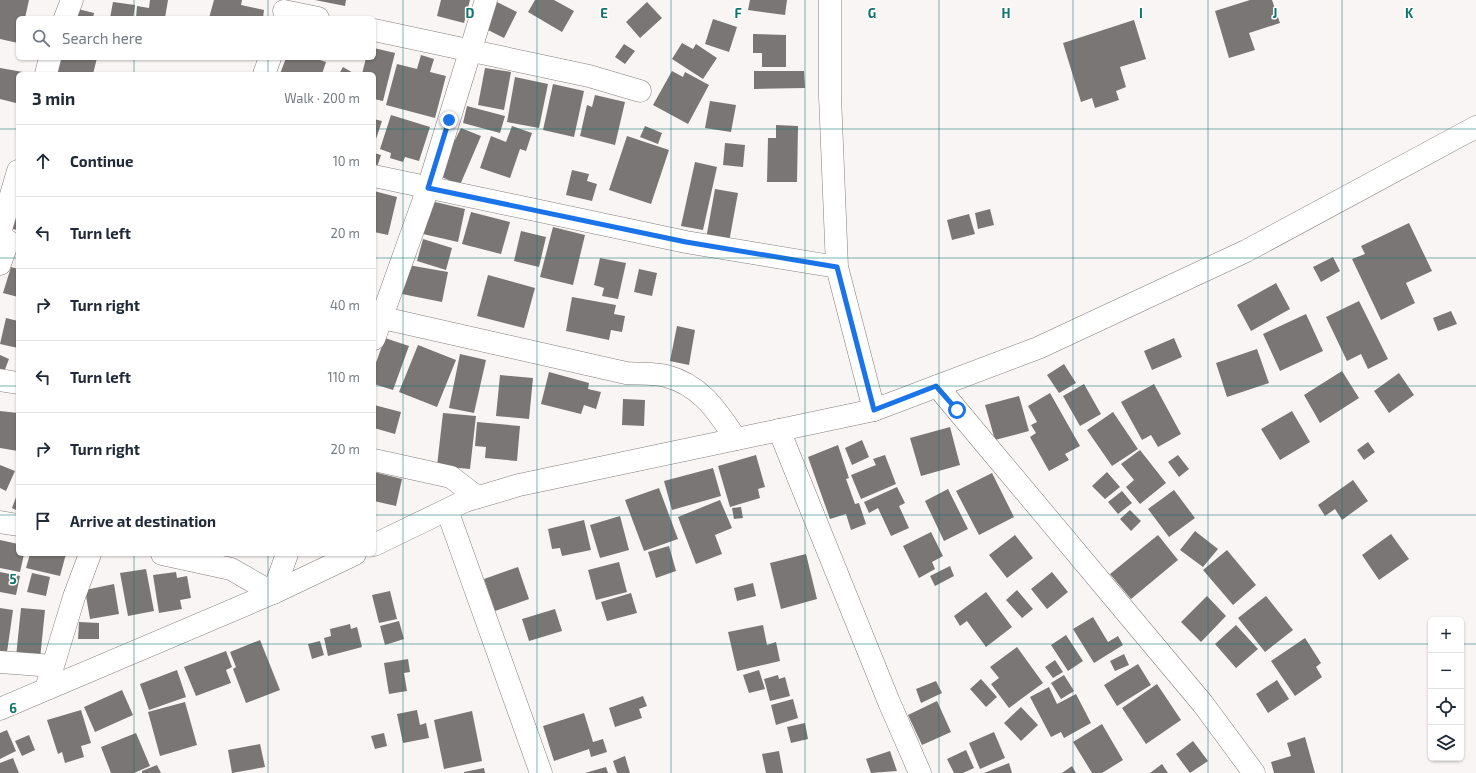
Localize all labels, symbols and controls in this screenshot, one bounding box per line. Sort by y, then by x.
text: D [466,5,475,21]
text: E [600,5,608,21]
text: F [734,5,742,21]
text: G [868,5,876,21]
text: H [1002,5,1011,21]
text: I [1139,5,1143,21]
text: J [1273,5,1277,21]
text: K [1405,5,1414,21]
search box [16,16,376,60]
icon: search [30,27,52,49]
text: Search here [62,29,143,47]
text: 3 min [32,88,75,108]
text: Walk · 200 m [284,90,360,106]
route end [440,111,458,129]
icon: ahead [32,150,54,172]
text: Continue [70,152,133,170]
text: 10 m [333,153,360,169]
icon: left [32,222,54,244]
text: Turn left [70,224,131,242]
text: 20 m [331,225,360,241]
icon: right [32,294,54,316]
text: Turn right [70,296,140,314]
text: 40 m [330,297,360,313]
icon: left [32,366,54,388]
text: Turn left [70,368,131,386]
text: 110 m [328,369,360,385]
route start [948,401,966,419]
icon: right [32,438,54,460]
text: Turn right [70,440,140,458]
text: 20 m [331,441,360,457]
icon: arrive [32,510,54,532]
text: Arrive at destination [70,512,216,530]
text: 5 [9,571,17,587]
map controls [1428,617,1464,761]
button: + [1428,617,1464,653]
button: − [1428,653,1464,689]
button: locate [1428,689,1464,725]
text: 6 [9,700,17,716]
button: layers [1428,725,1464,761]

